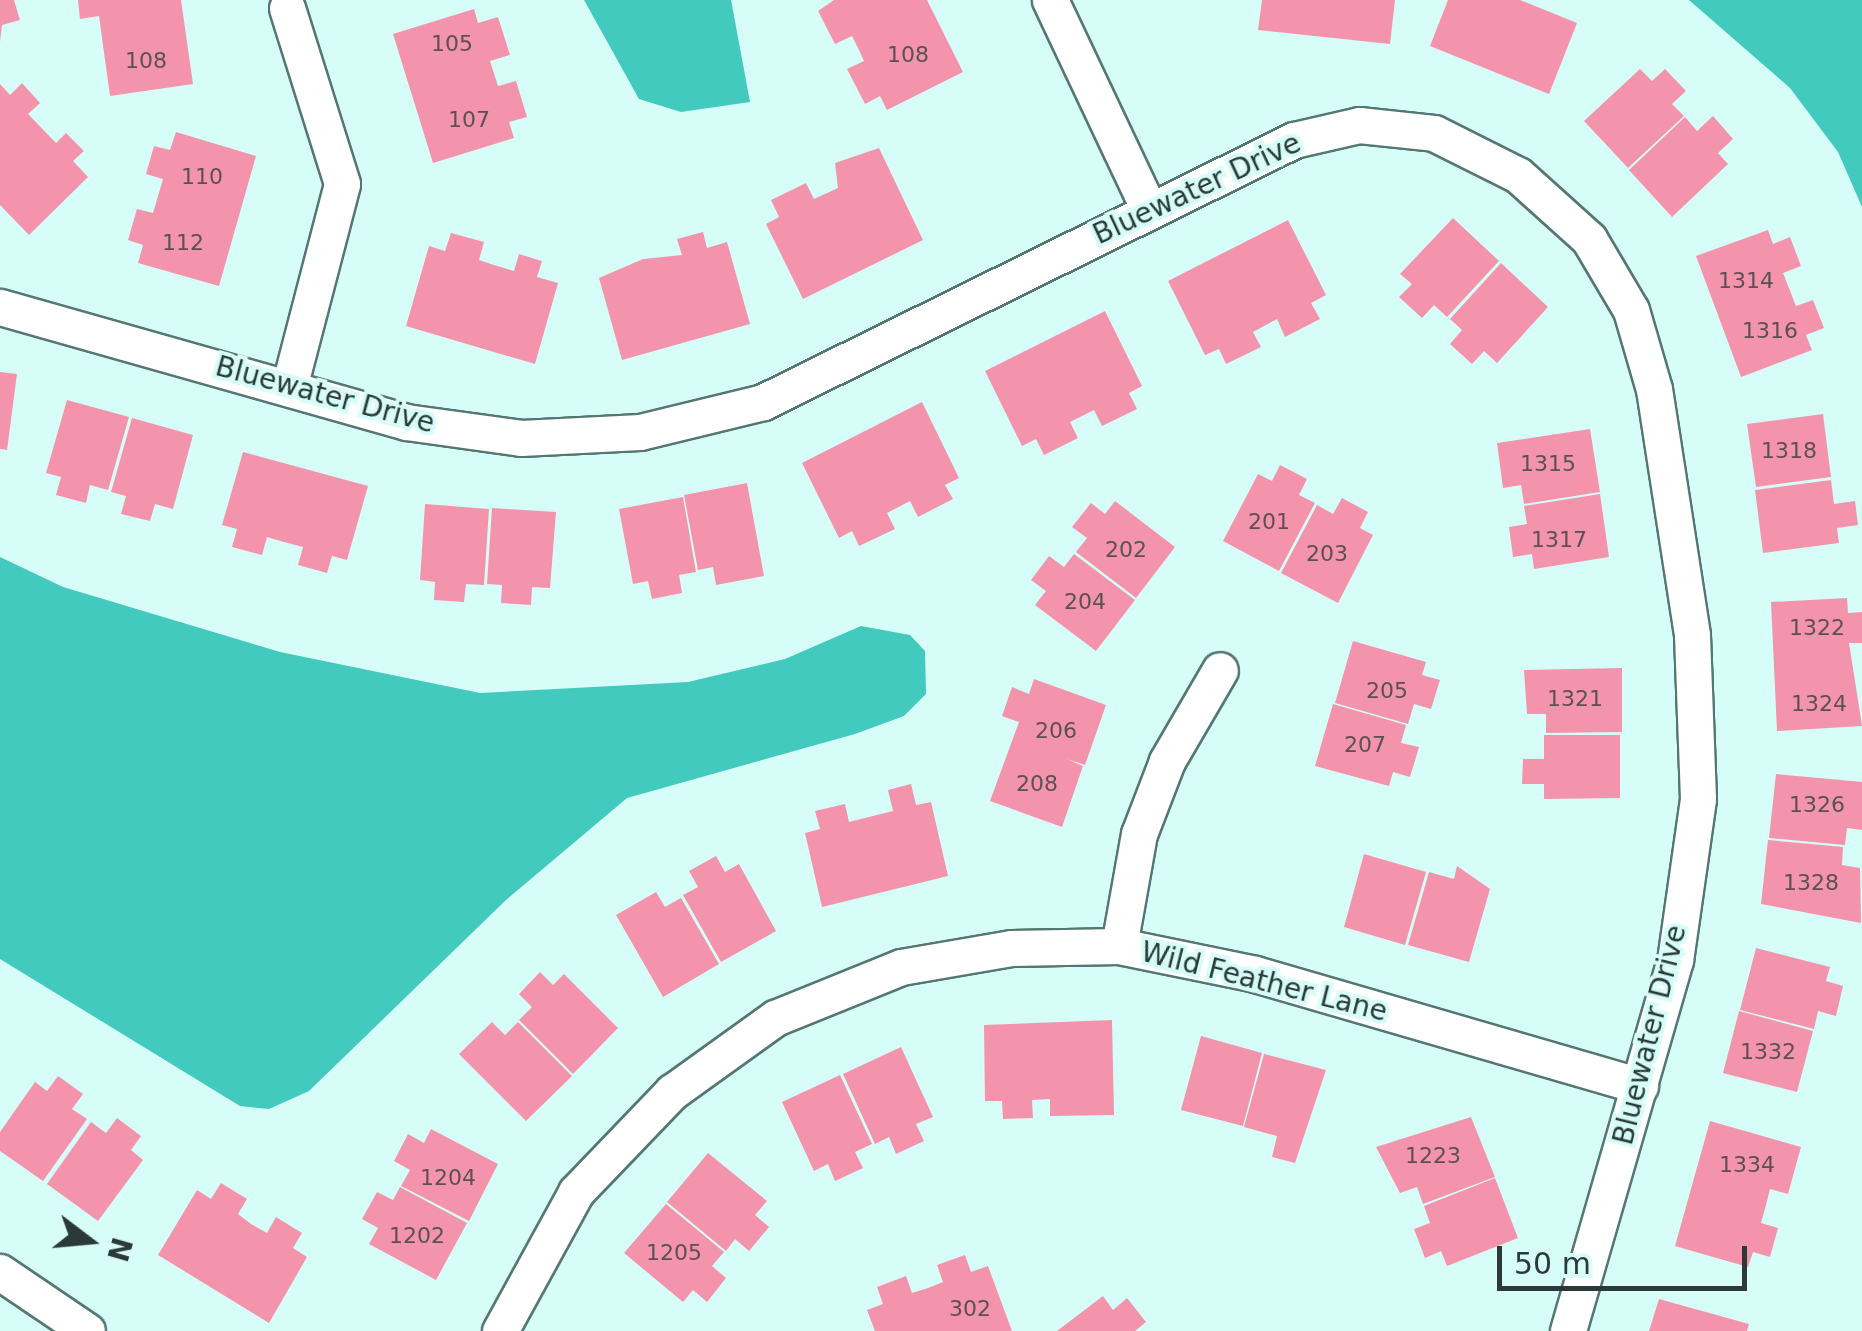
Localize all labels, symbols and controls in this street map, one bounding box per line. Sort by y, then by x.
house number: 105 [431,31,473,57]
house number: 108 [887,42,929,68]
house number: 108 [125,48,167,74]
house number: 107 [448,107,490,133]
street label: Bluewater Drive [1088,126,1306,252]
house number: 110 [181,164,223,190]
house number: 112 [162,230,204,256]
house number: 1314 [1718,268,1774,294]
house number: 1316 [1742,318,1798,344]
street label: Bluewater Drive [212,350,438,440]
house number: 1318 [1761,438,1817,464]
house number: 1315 [1520,451,1576,477]
house number: 201 [1248,509,1290,535]
house number: 1317 [1531,527,1587,553]
house number: 202 [1105,537,1147,563]
house number: 203 [1306,541,1348,567]
house number: 204 [1064,589,1106,615]
house number: 1322 [1789,615,1845,641]
house number: 205 [1366,678,1408,704]
house number: 1321 [1547,686,1603,712]
house number: 1324 [1791,691,1847,717]
house number: 206 [1035,718,1077,744]
house number: 207 [1344,732,1386,758]
house number: 208 [1016,771,1058,797]
house number: 1326 [1789,792,1845,818]
house number: 1328 [1783,870,1839,896]
street label: Bluewater Drive [1606,922,1694,1148]
street label: Wild Feather Lane [1138,935,1390,1029]
house number: 1332 [1740,1039,1796,1065]
house number: 1223 [1405,1143,1461,1169]
house number: 1334 [1719,1152,1775,1178]
house number: 1204 [420,1165,476,1191]
north arrow [40,1191,140,1291]
house number: 1202 [389,1223,445,1249]
scale bar [1502,1226,1752,1288]
text: N [100,1234,138,1265]
house number: 1205 [646,1240,702,1266]
text: 50 m [1514,1246,1591,1281]
house number: 302 [949,1296,991,1322]

